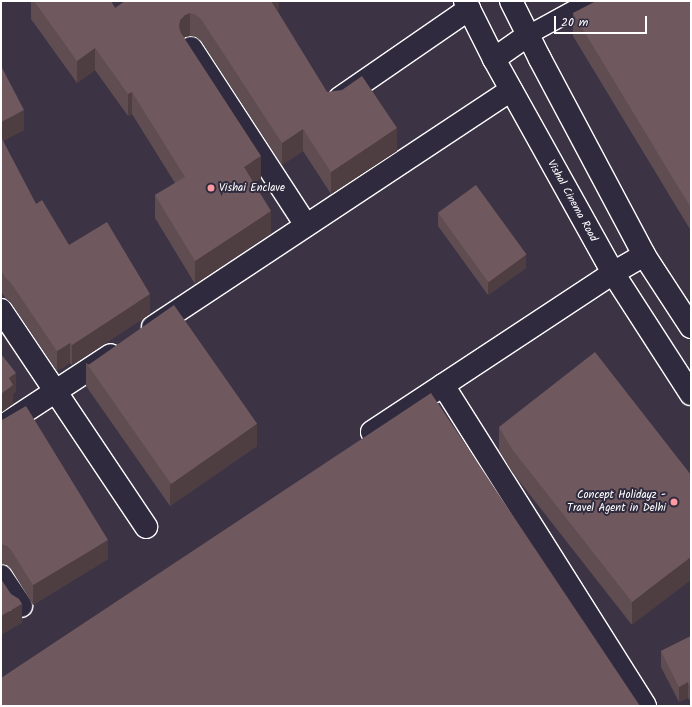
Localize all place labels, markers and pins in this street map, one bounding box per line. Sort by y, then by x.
place label: Vishai Enclave [219,181,285,195]
marker: Vishai Enclave [206,183,216,193]
place label: Concept Holidayz - Travel Agent in Delhi [567,489,666,515]
marker: Concept Holidayz - Travel Agent in Delhi [669,497,679,507]

